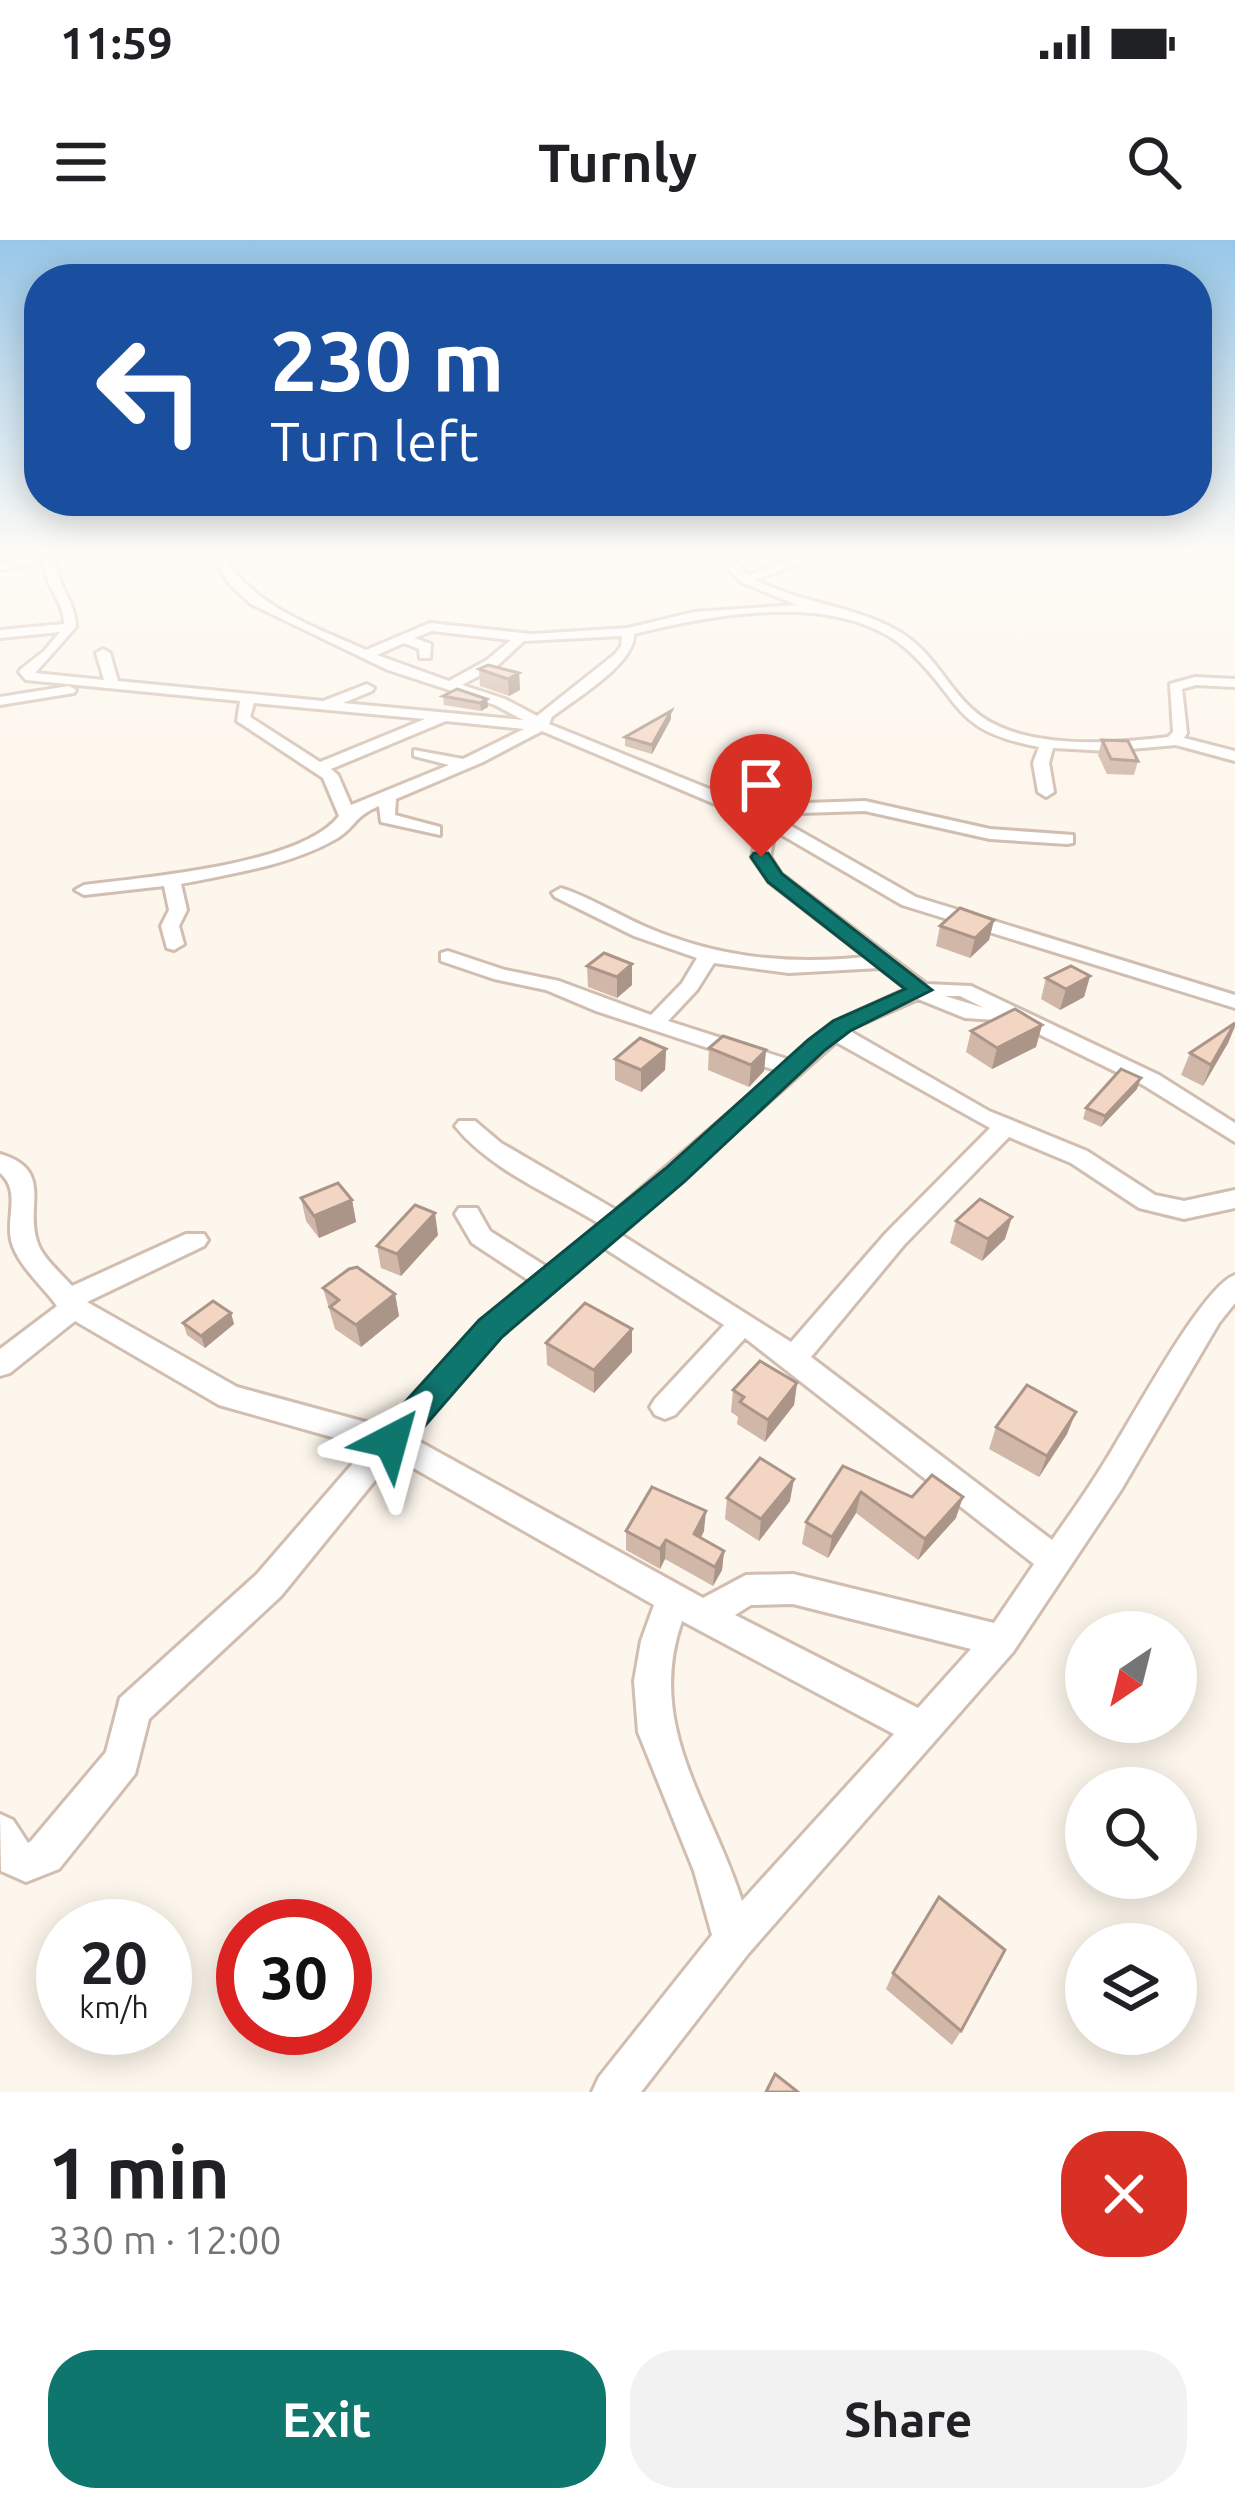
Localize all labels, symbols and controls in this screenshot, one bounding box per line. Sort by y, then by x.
text: 11:59 [60,17,173,68]
icon: menu [48,129,114,195]
icon: search [1121,129,1187,195]
text: Turnly [538,132,697,192]
icon: left [72,312,228,468]
text: 230 m [270,313,504,407]
text: Turn left [270,411,479,471]
pin [710,734,812,857]
icon: arrive [728,752,794,818]
position arrow [328,1378,454,1504]
north arrow [1065,1611,1197,1743]
map controls [1065,1611,1197,2055]
button: search [1065,1767,1197,1899]
speed limit sign: 30 [216,1899,372,2055]
button: layers [1065,1923,1197,2055]
text: 20 [80,1928,148,1995]
text: km/h [79,1990,149,2024]
button: close [1061,2131,1187,2257]
text: 1 min [48,2132,230,2213]
text: 330 m · 12:00 [48,2218,282,2261]
button: Exit [48,2350,606,2488]
button: Share [630,2350,1187,2488]

